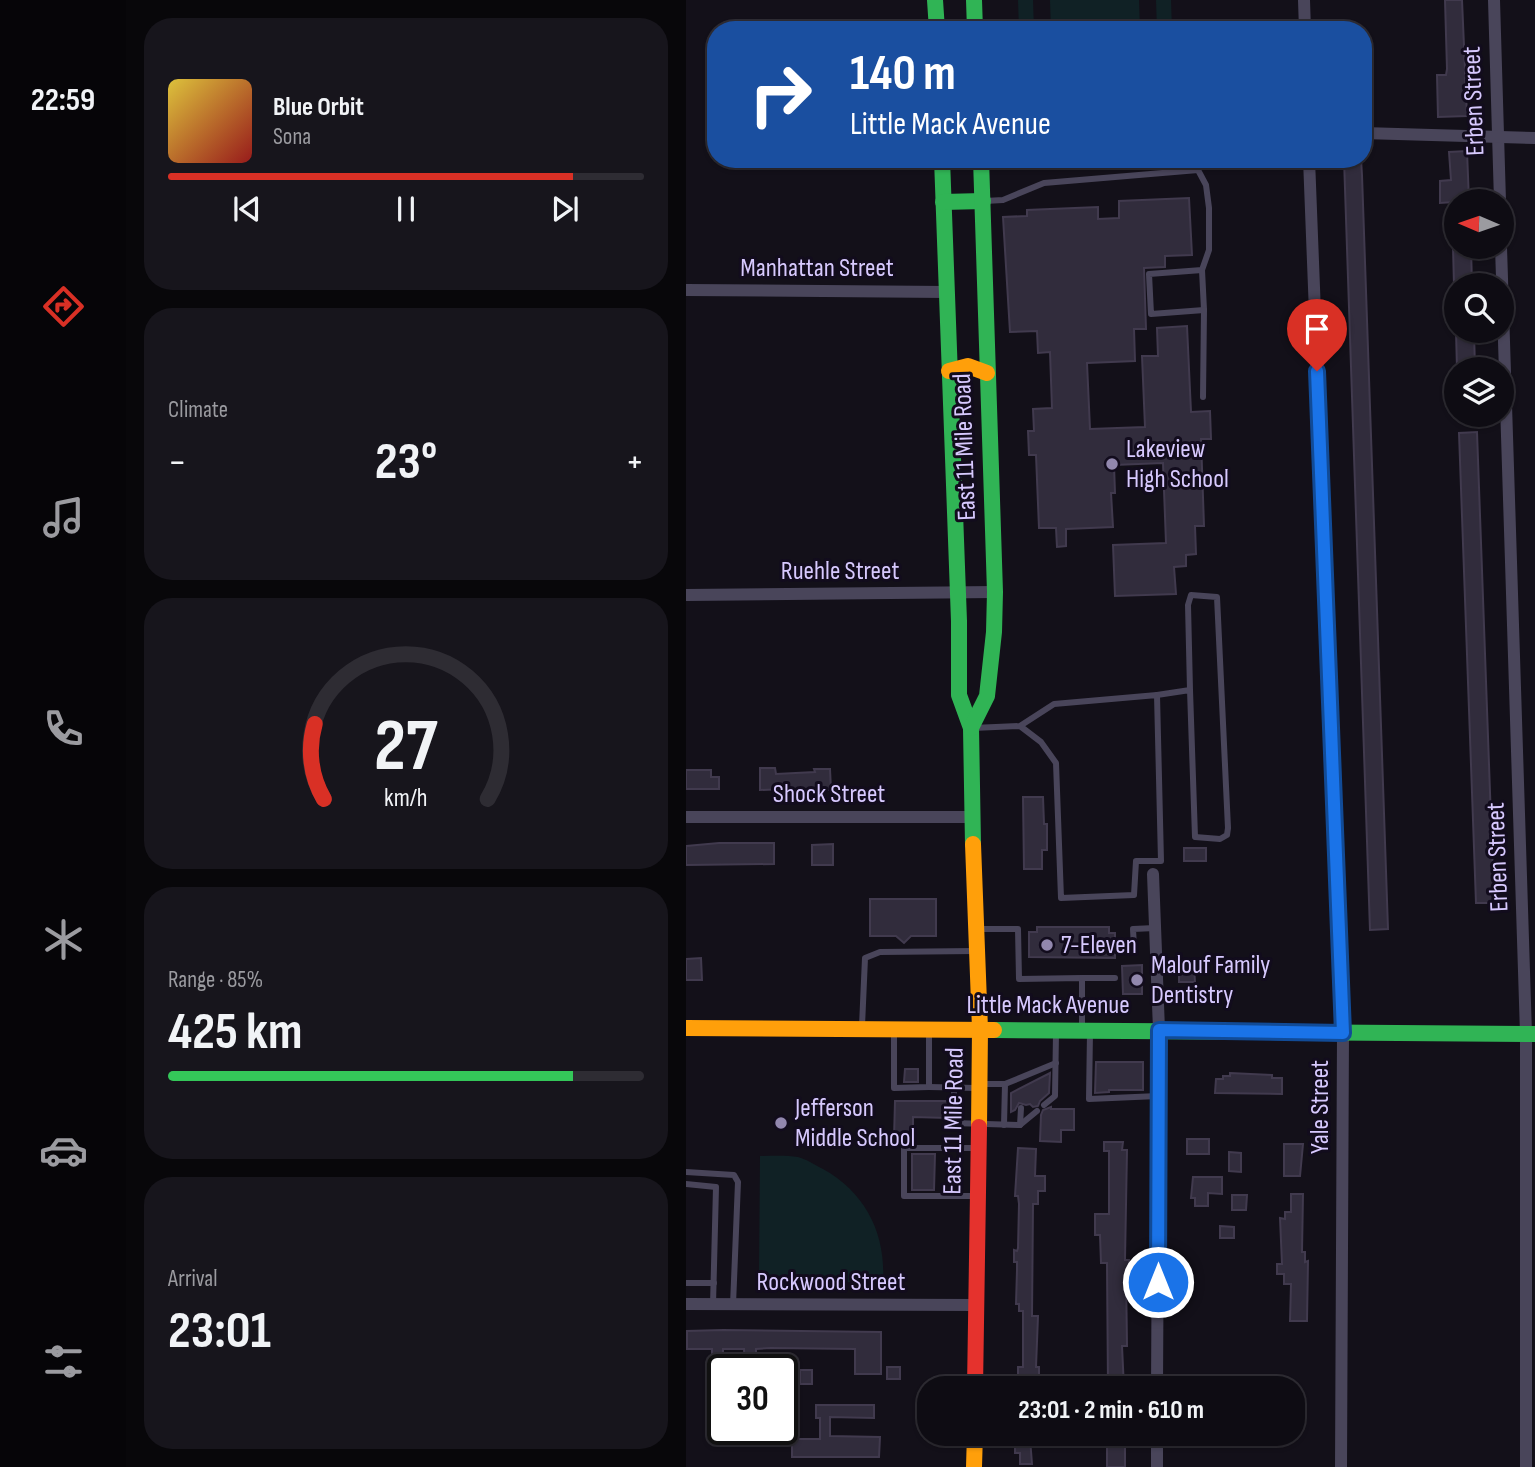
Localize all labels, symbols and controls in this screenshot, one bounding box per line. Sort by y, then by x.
text: 140 m [850,45,956,104]
street label: Erben Street [1457,46,1491,156]
icon: right [735,49,826,140]
text: 22:59 [31,81,95,120]
text: Blue Orbit [273,92,364,123]
text: Little Mack Avenue [850,105,1051,144]
text: Sona [273,123,311,151]
north arrow [1444,189,1514,259]
map controls [1444,189,1514,427]
icon: previous [228,190,266,228]
icon: pause [387,190,425,228]
icon: next [546,190,584,228]
street label: Manhattan Street [740,253,894,284]
button: search [1444,273,1514,343]
icon: directions [39,282,88,331]
pin [1287,299,1347,371]
icon: arrive [1298,310,1336,348]
button: layers [1444,357,1514,427]
street label: East 11 Mile Road [947,373,983,521]
text: Climate [168,396,228,424]
text: 23° [375,431,437,494]
place label: Lakeview High School [1126,434,1229,495]
text: − [168,440,187,485]
text: + [625,440,644,485]
marker: Lakeview High School [1104,456,1120,472]
icon: music [39,493,88,542]
street label: Ruehle Street [781,556,899,587]
icon: phone [39,704,88,753]
text: 27 [374,704,438,792]
street label: Shock Street [773,779,885,810]
text: km/h [384,783,428,814]
street label: Erben Street [1481,802,1515,912]
icon: climate [39,915,88,964]
place label: 7-Eleven [1061,930,1137,961]
marker: 7-Eleven [1039,937,1055,953]
place label: Malouf Family Dentistry [1151,950,1270,1011]
text: Range · 85% [168,966,263,994]
marker: Malouf Family Dentistry [1129,972,1145,988]
street label: Little Mack Avenue [966,990,1130,1021]
text: 425 km [168,1001,302,1064]
street label: East 11 Mile Road [937,1047,971,1195]
street label: Yale Street [1305,1060,1336,1154]
place label: Jefferson Middle School [794,1093,915,1154]
marker: Jefferson Middle School [773,1115,789,1131]
icon: car [39,1126,88,1175]
position arrow [1121,1245,1195,1319]
text: Arrival [168,1265,217,1293]
street label: Rockwood Street [757,1267,905,1298]
text: 23:01 [168,1300,271,1363]
icon: filters [39,1337,88,1386]
speed limit sign: 30 [707,1354,798,1445]
text: 23:01 · 2 min · 610 m [1018,1395,1204,1426]

